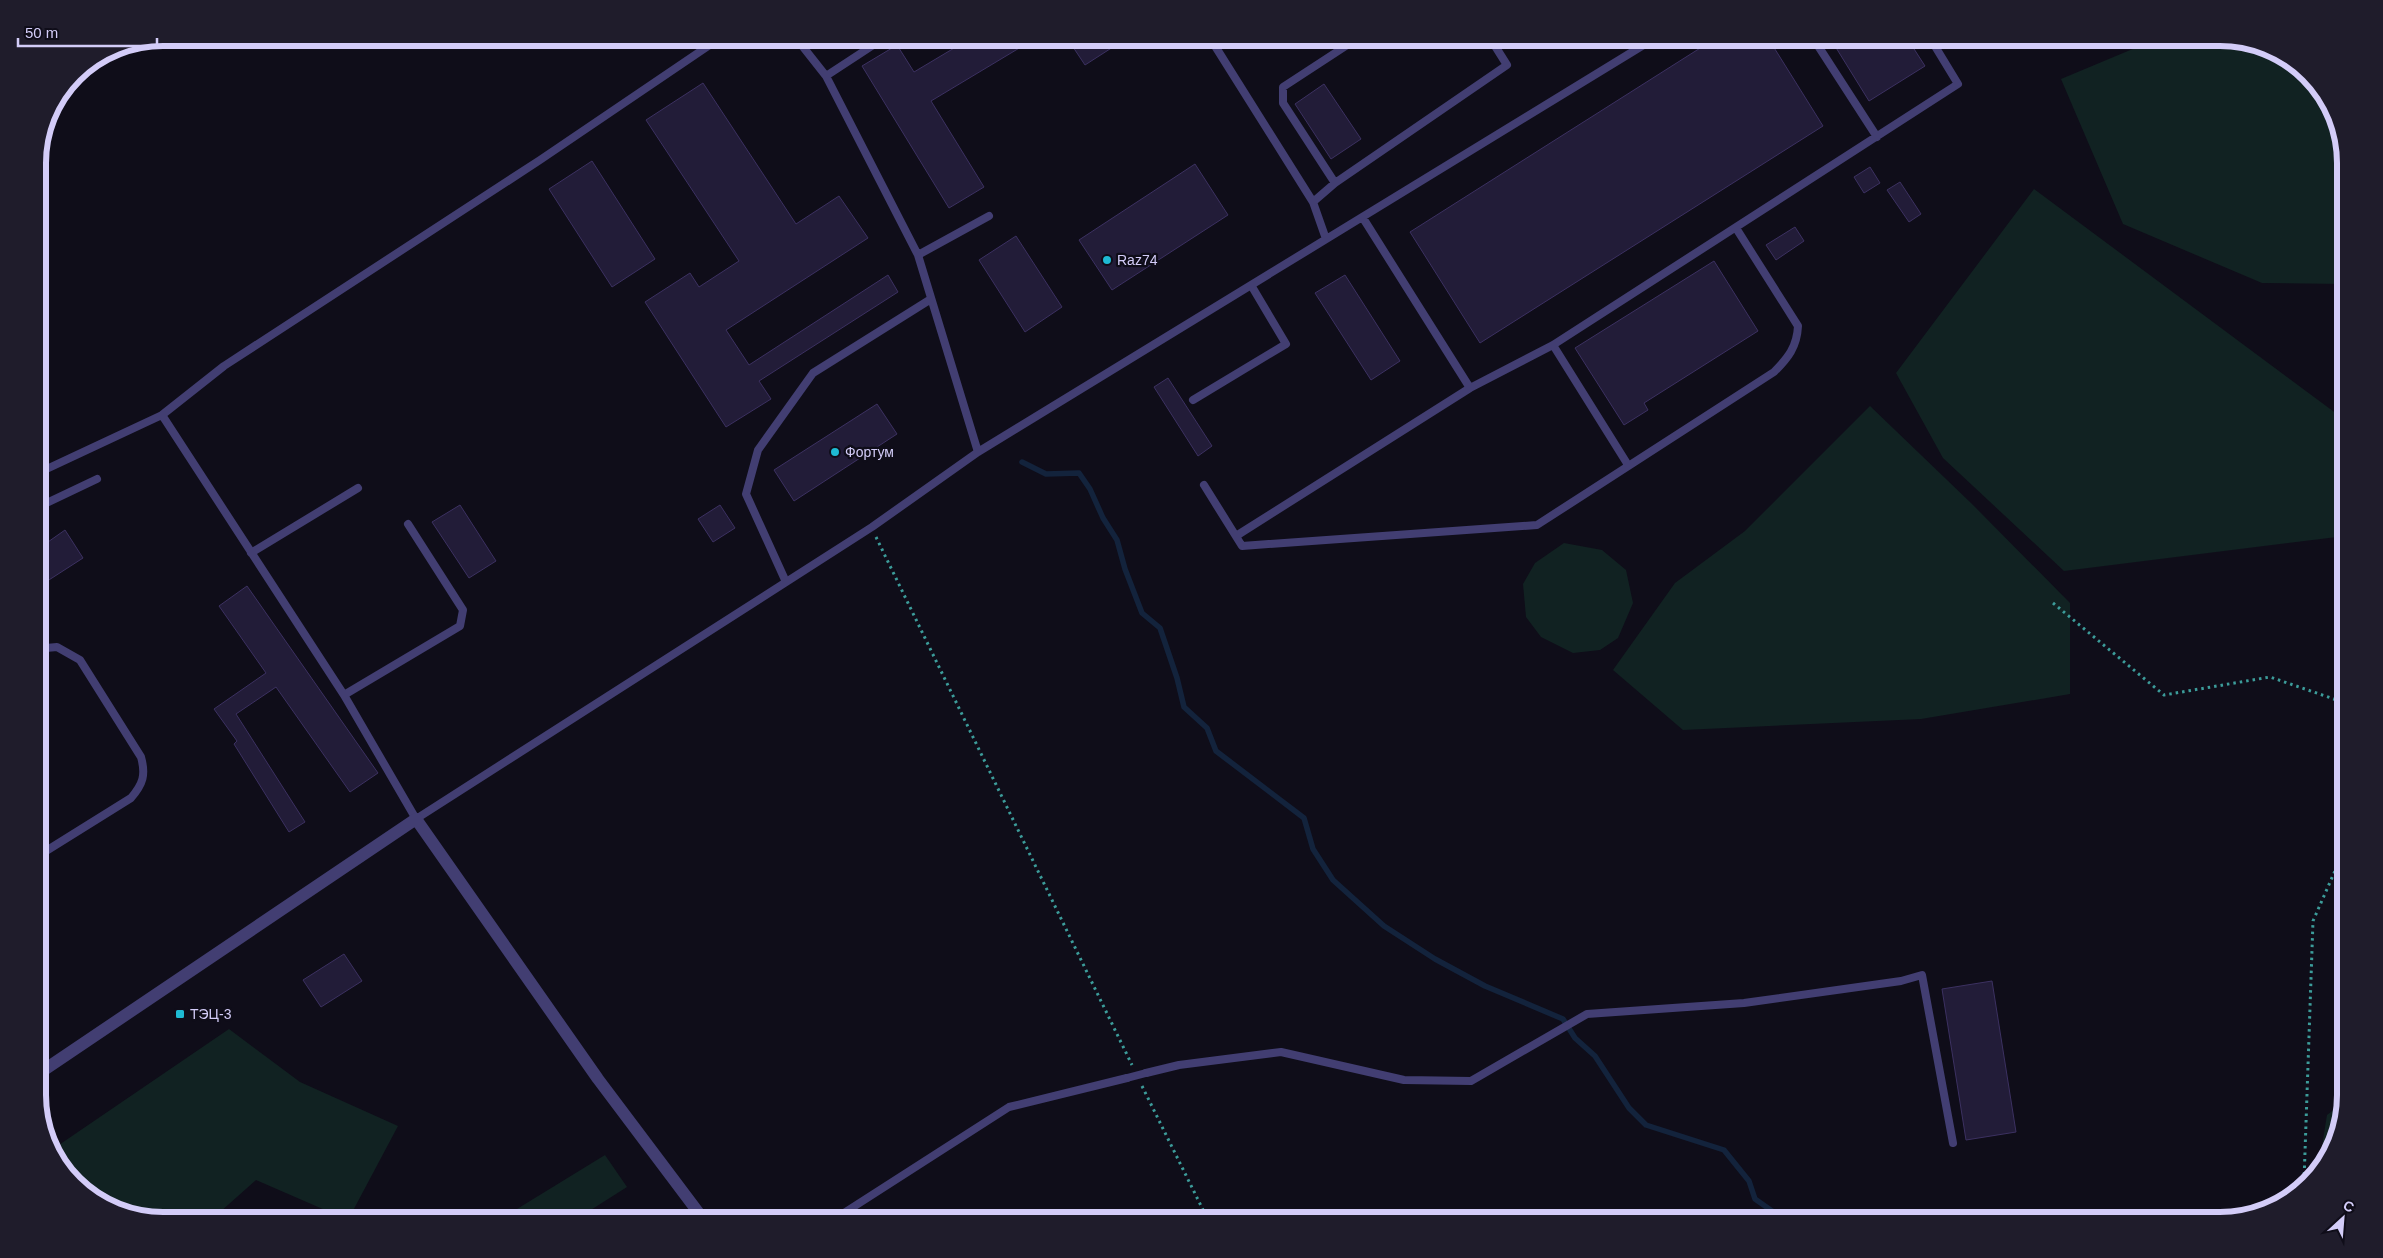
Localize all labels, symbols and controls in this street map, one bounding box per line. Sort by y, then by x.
scale bar [18,15,156,47]
text: 50 m [25,24,58,41]
place label: Raz74 [1117,252,1158,268]
marker: Raz74 [1101,254,1113,266]
place label: Фортум [845,444,894,460]
marker: Фортум [829,446,841,458]
place label: ТЭЦ-3 [190,1006,232,1022]
marker: ТЭЦ-3 [174,1008,186,1020]
north arrow [2318,1193,2368,1243]
text: С [2341,1197,2357,1216]

